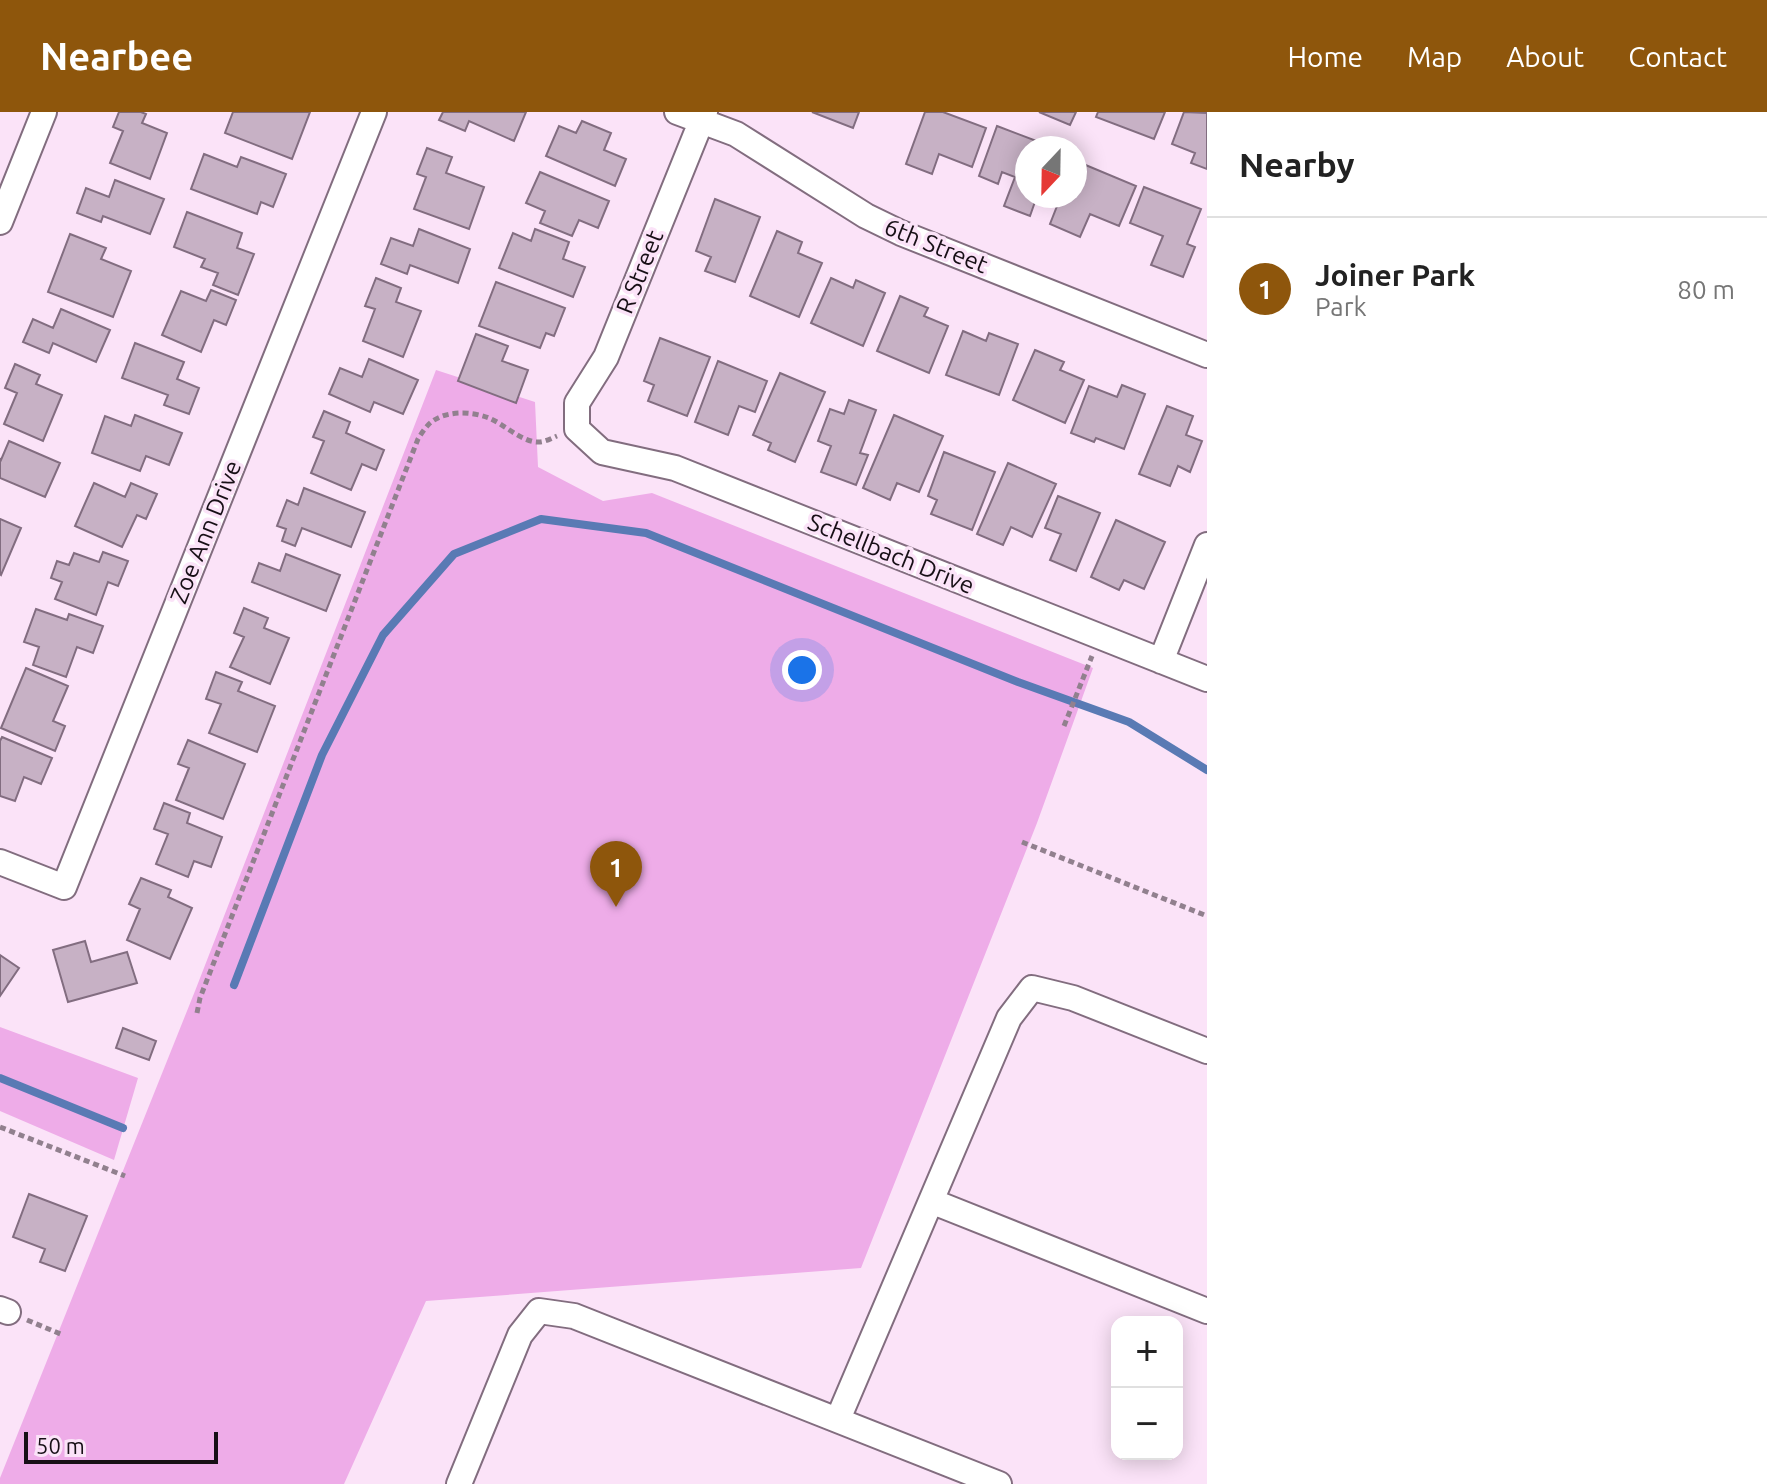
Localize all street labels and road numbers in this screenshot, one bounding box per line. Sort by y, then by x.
street label: 6th Street [881,213,992,279]
street label: R Street [611,226,669,317]
street label: Zoe Ann Drive [165,457,246,607]
street label: Schellbach Drive [804,508,978,599]

